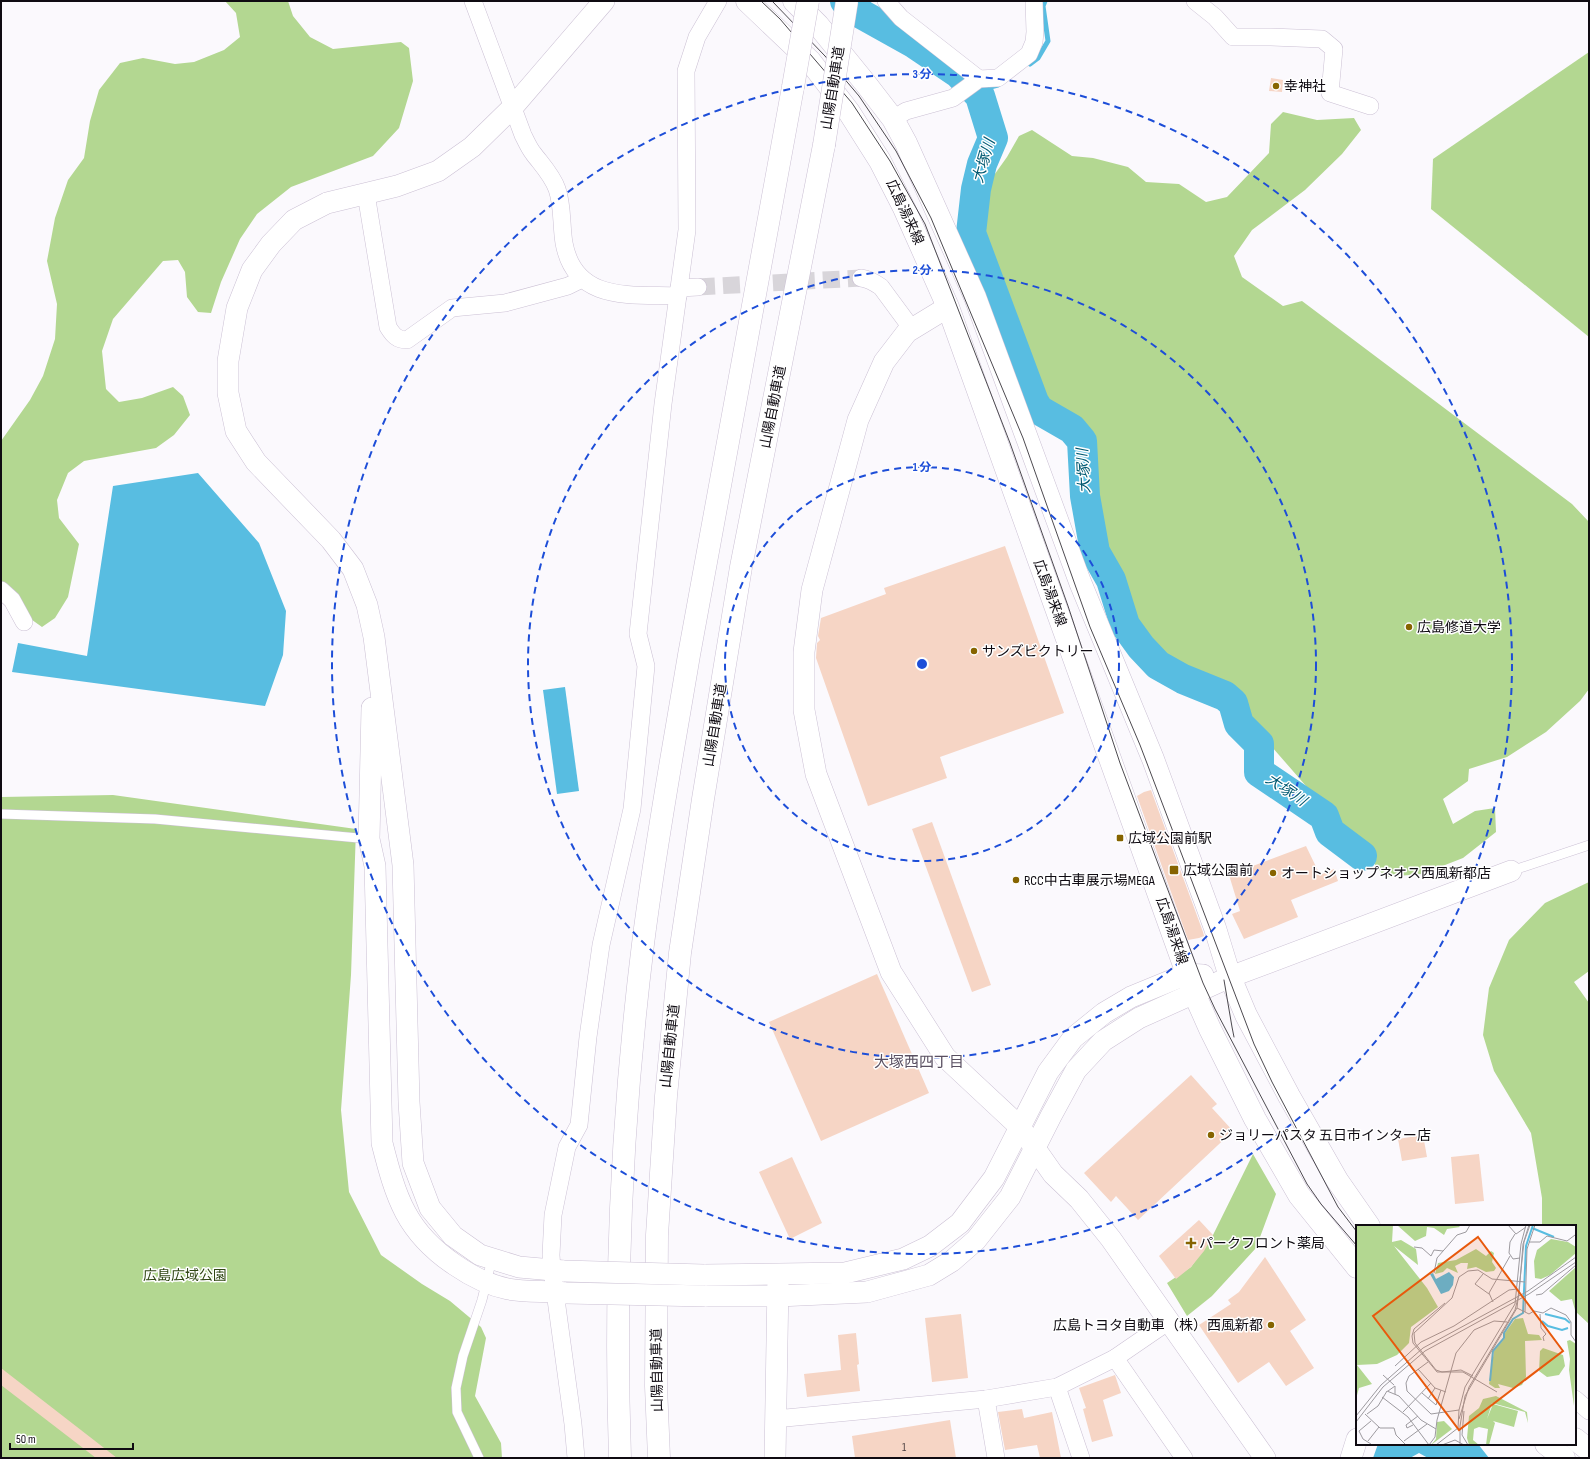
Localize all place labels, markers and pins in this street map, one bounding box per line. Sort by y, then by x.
place label: 幸神社 [1284,78,1326,95]
marker: 幸神社 [1271,81,1281,91]
place label: 広島修道大学 [1417,619,1501,636]
marker: 広島修道大学 [1404,622,1414,632]
place label: サンズビクトリー [982,643,1094,660]
marker: サンズビクトリー [969,646,979,656]
centre of rings [915,657,929,671]
place label: 広域公園前駅 [1128,830,1212,847]
marker: 広域公園前駅 [1115,833,1125,843]
place label: 広域公園前 [1183,862,1253,879]
marker: 広域公園前 [1168,864,1180,876]
place label: オートショップネオス西風新都店 [1281,865,1491,882]
marker: オートショップネオス西風新都店 [1268,868,1278,878]
place label: RCC中古車展示場MEGA [1024,872,1156,889]
marker: RCC中古車展示場MEGA [1011,875,1021,885]
place label: ジョリーパスタ 五日市インター店 [1219,1127,1431,1144]
marker: ジョリーパスタ 五日市インター店 [1206,1130,1216,1140]
place label: パークフロント薬局 [1199,1235,1325,1252]
marker: パークフロント薬局 [1186,1238,1196,1248]
place label: 広島トヨタ自動車（株）西風新都 [1053,1317,1263,1334]
marker: 広島トヨタ自動車（株）西風新都 [1266,1320,1276,1330]

